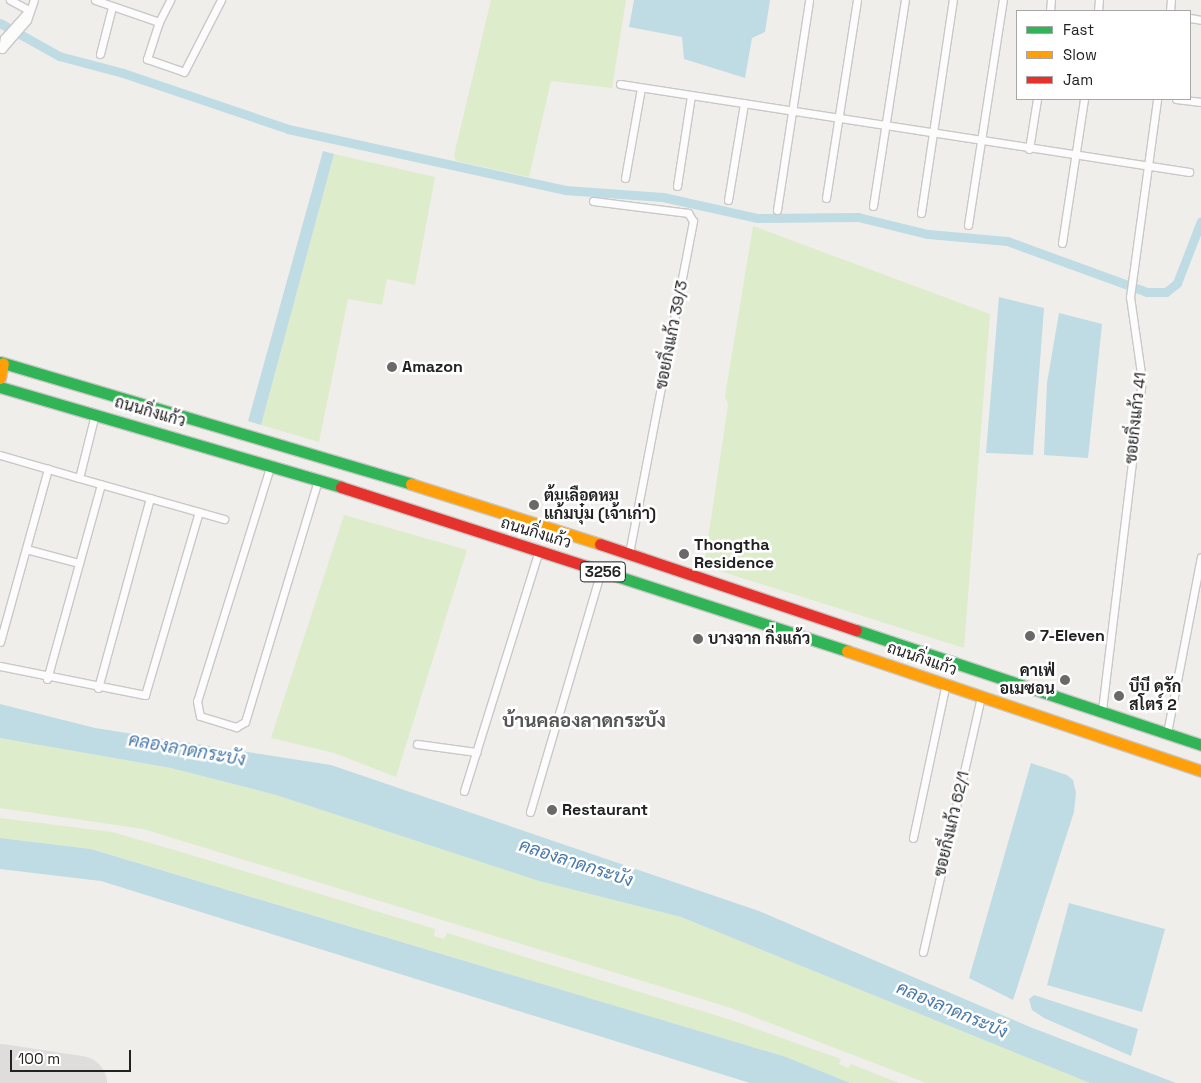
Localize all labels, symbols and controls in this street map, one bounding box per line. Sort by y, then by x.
legend [1016,10,1191,100]
text: Fast [1063,20,1094,39]
text: Slow [1063,45,1097,64]
text: Jam [1063,70,1093,89]
street label: ซอยกิ่งแก้ว 39/3 [652,279,692,391]
place label: Amazon [402,357,463,377]
marker: Amazon [386,361,398,373]
street label: ซอยกิ่งแก้ว 41 [1122,371,1150,465]
street label: ถนนกิ่งแก้ว [112,393,188,431]
place label: ต้มเลือดหมู แก้มบุ๋ม (เจ้าเก่า) [544,486,656,524]
marker: ต้มเลือดหมู แก้มบุ๋ม (เจ้าเก่า) [528,499,540,511]
street label: ถนนกิ่งแก้ว [498,513,574,553]
place label: Thongtha Residence [694,535,774,573]
marker: Thongtha Residence [678,548,690,560]
road number: 3256 [579,560,627,584]
place label: 7-Eleven [1040,626,1105,646]
place label: บางจาก กิ่งแก้ว [708,629,810,649]
marker: 7-Eleven [1024,630,1036,642]
marker: บางจาก กิ่งแก้ว [692,633,704,645]
street label: ถนนกิ่งแก้ว [884,638,960,680]
place label: คาเฟ่ อเมซอน [999,661,1055,699]
marker: คาเฟ่ อเมซอน [1059,674,1071,686]
place label: บีบี ดรัก สโตร์ 2 [1129,677,1181,715]
marker: บีบี ดรัก สโตร์ 2 [1113,690,1125,702]
district label: บ้านคลองลาดกระบัง [502,710,666,732]
water label: คลองลาดกระบัง [127,729,247,771]
street label: ซอยกิ่งแก้ว 62/1 [931,769,973,879]
place label: Restaurant [562,800,648,820]
marker: Restaurant [546,804,558,816]
water label: คลองลาดกระบัง [516,834,636,892]
water label: คลองลาดกระบัง [893,977,1011,1043]
scale bar [12,1040,134,1072]
text: 100 m [18,1049,60,1068]

